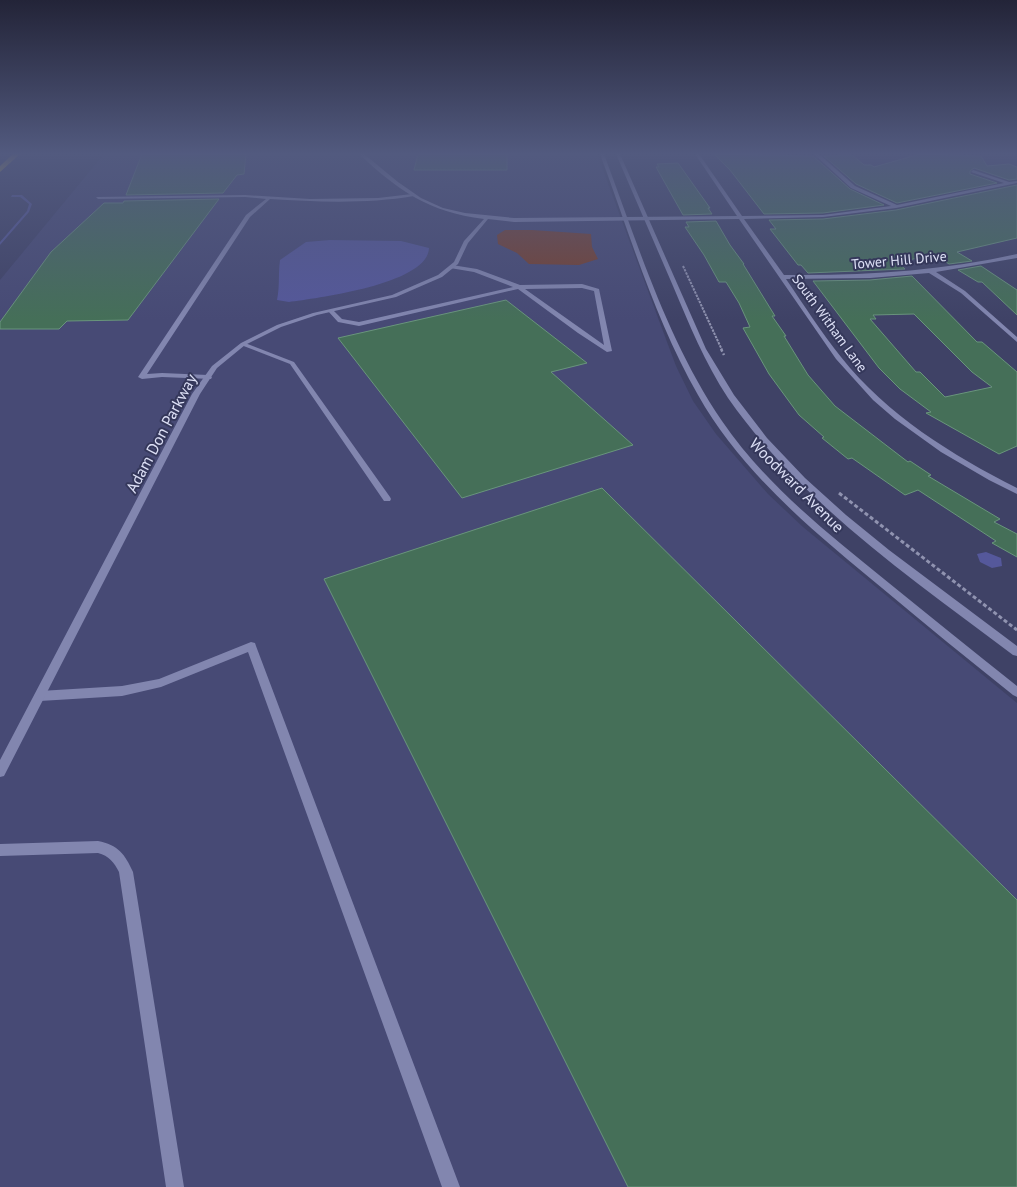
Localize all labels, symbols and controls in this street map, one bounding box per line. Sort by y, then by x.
street label: Tower Hill Drive [851,247,947,273]
street label: South Witham Lane [788,270,872,376]
street label: Adam Don Parkway [121,370,201,496]
street label: Woodward Avenue [745,433,849,537]

